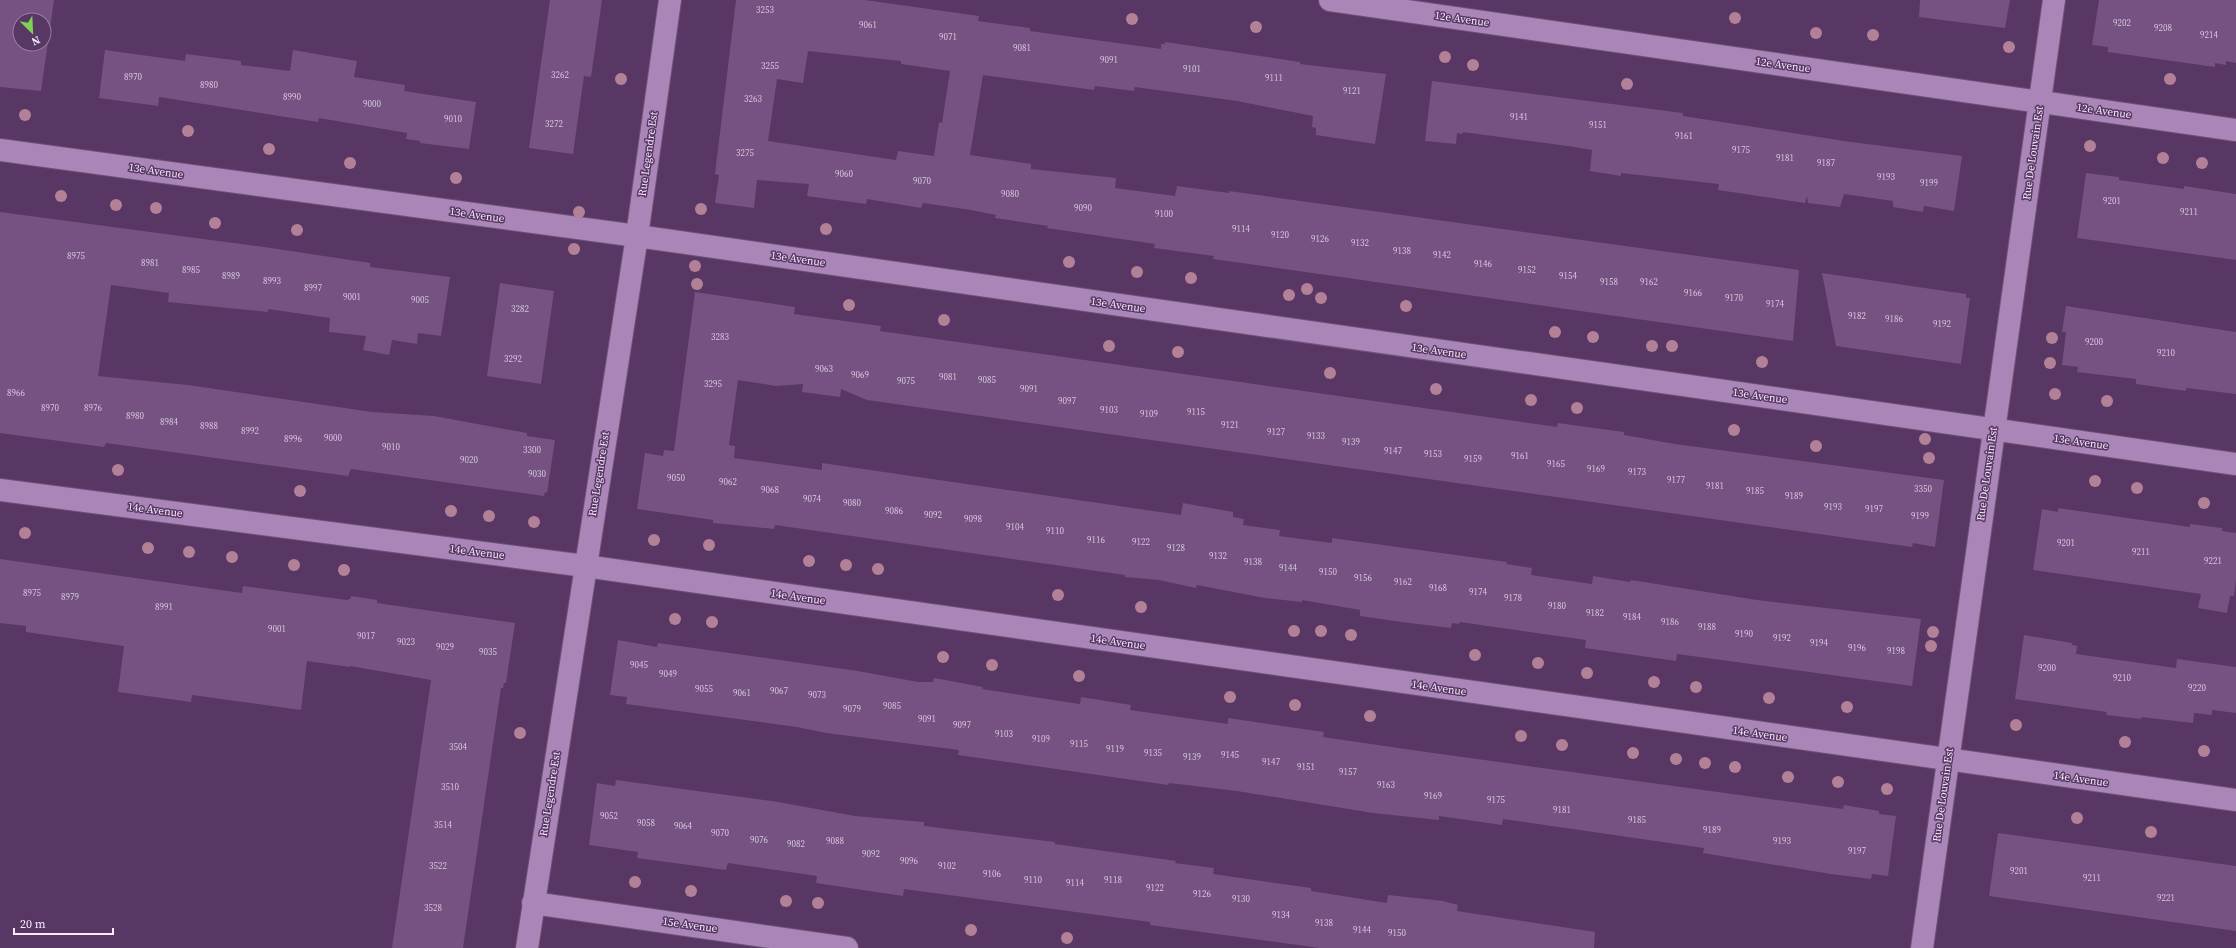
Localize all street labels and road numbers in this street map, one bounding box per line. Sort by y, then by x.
street label: 12e Avenue [1434,8,1491,30]
street label: 12e Avenue [1755,54,1812,76]
street label: 12e Avenue [2076,100,2133,122]
street label: Rue De Louvain Est [2019,105,2047,201]
street label: Rue Legendre Est [635,110,661,197]
street label: 13e Avenue [128,160,185,182]
street label: 13e Avenue [449,204,506,226]
street label: 13e Avenue [770,248,827,270]
street label: 13e Avenue [1090,294,1147,316]
street label: 13e Avenue [1411,340,1468,362]
street label: 13e Avenue [1732,385,1789,407]
street label: Rue De Louvain Est [1973,426,2001,522]
street label: Rue Legendre Est [585,430,613,517]
street label: 13e Avenue [2053,431,2110,453]
street label: 14e Avenue [127,499,184,521]
street label: 14e Avenue [449,541,506,563]
street label: 14e Avenue [770,586,827,608]
street label: 14e Avenue [1090,631,1147,653]
street label: 14e Avenue [1411,677,1468,699]
street label: 14e Avenue [1732,723,1789,745]
street label: Rue De Louvain Est [1929,747,1957,843]
street label: Rue Legendre Est [536,750,564,837]
street label: 14e Avenue [2053,768,2110,790]
street label: 15e Avenue [662,914,719,936]

